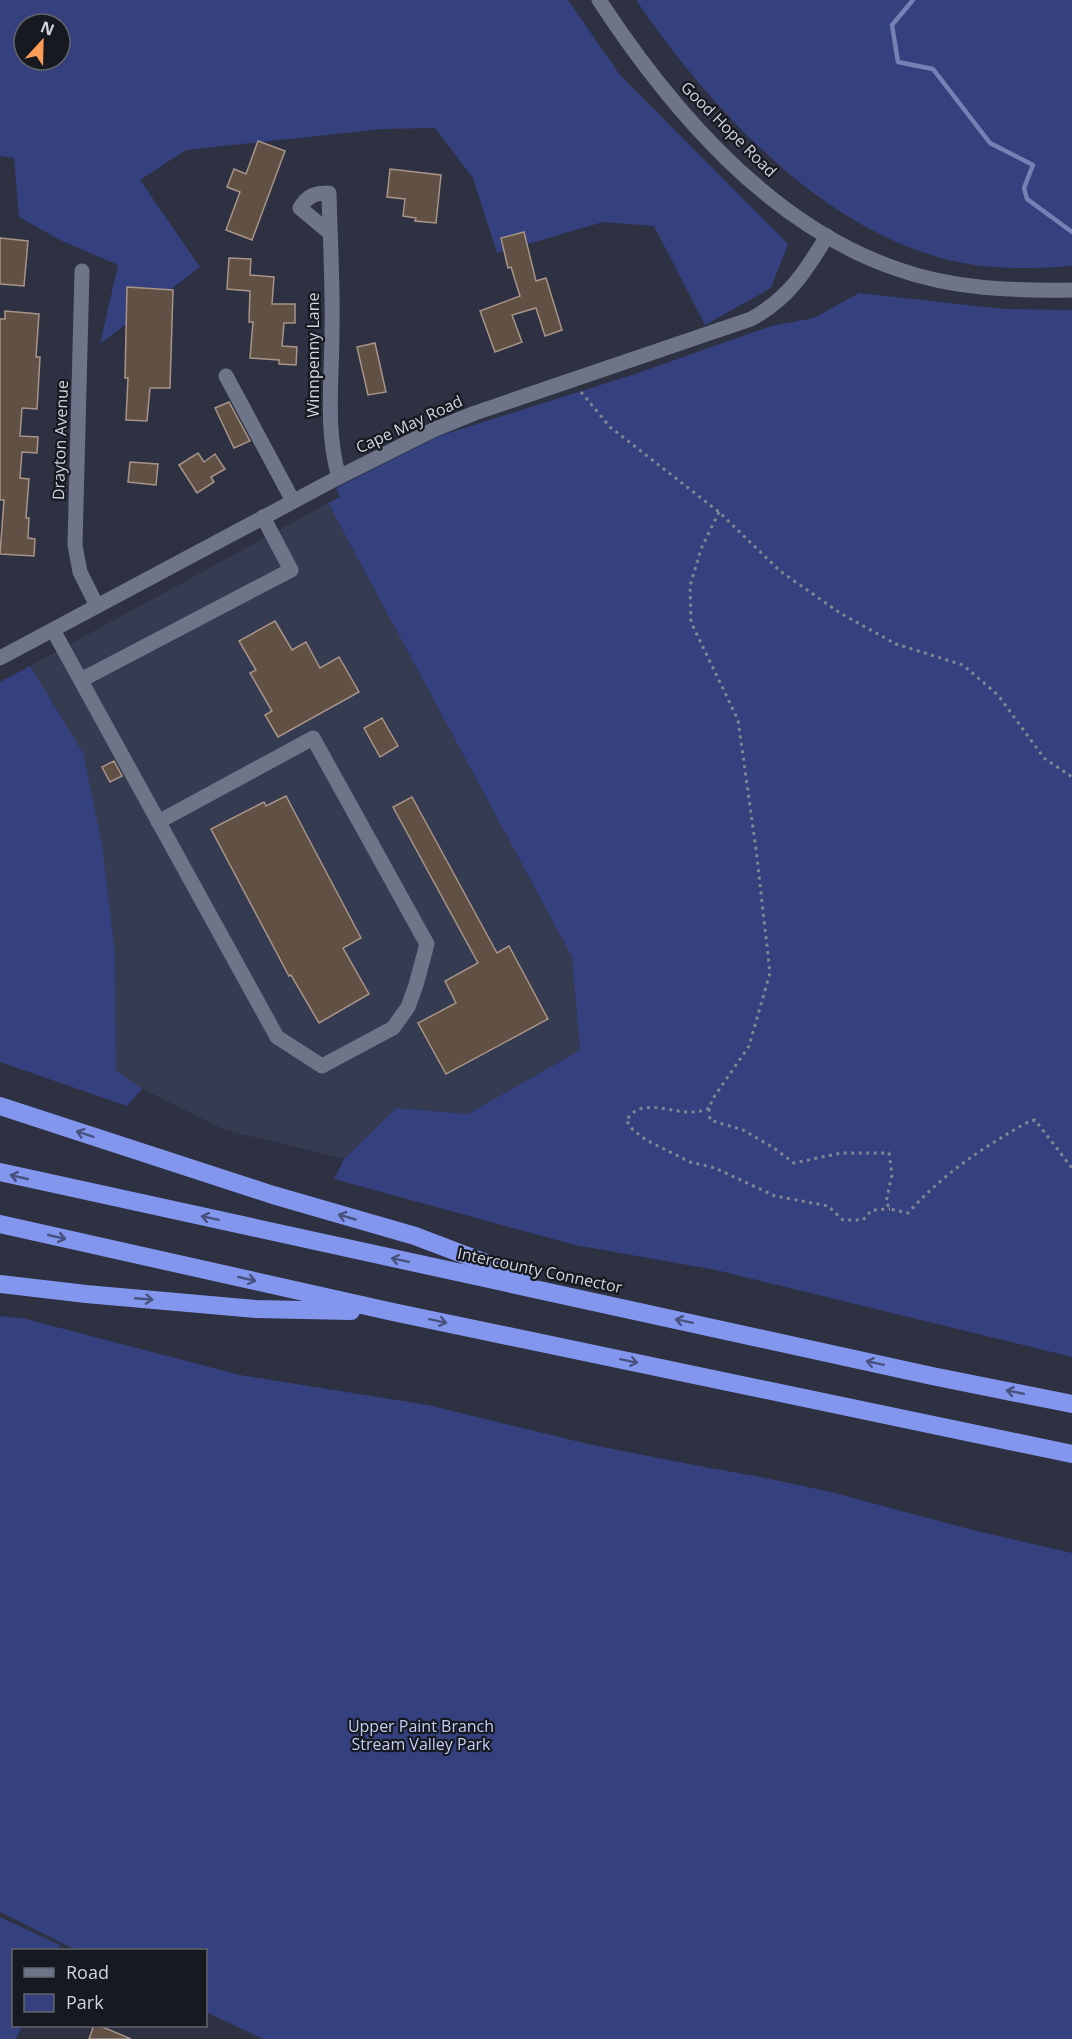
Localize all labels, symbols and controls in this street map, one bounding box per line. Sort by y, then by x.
north arrow [12,12,72,72]
text: N [37,15,58,41]
street label: Good Hope Road [676,76,782,182]
street label: Winnpenny Lane [302,292,324,418]
street label: Drayton Avenue [47,380,73,500]
street label: Cape May Road [352,390,466,458]
one-way arrow [76,1128,95,1139]
one-way arrow [10,1170,29,1182]
one-way arrow [338,1211,357,1222]
one-way arrow [201,1212,220,1224]
one-way arrow [47,1231,66,1243]
street label: Intercounty Connector [455,1242,625,1298]
one-way arrow [391,1253,410,1265]
one-way arrow [238,1274,257,1286]
one-way arrow [133,1294,153,1305]
one-way arrow [675,1315,694,1327]
one-way arrow [428,1316,447,1328]
one-way arrow [618,1356,638,1367]
one-way arrow [866,1357,885,1369]
one-way arrow [1005,1386,1025,1397]
park label: Upper Paint Branch Stream Valley Park [348,1715,494,1755]
legend [12,1949,207,2027]
text: Road [66,1960,109,1984]
text: Park [66,1990,104,2014]

